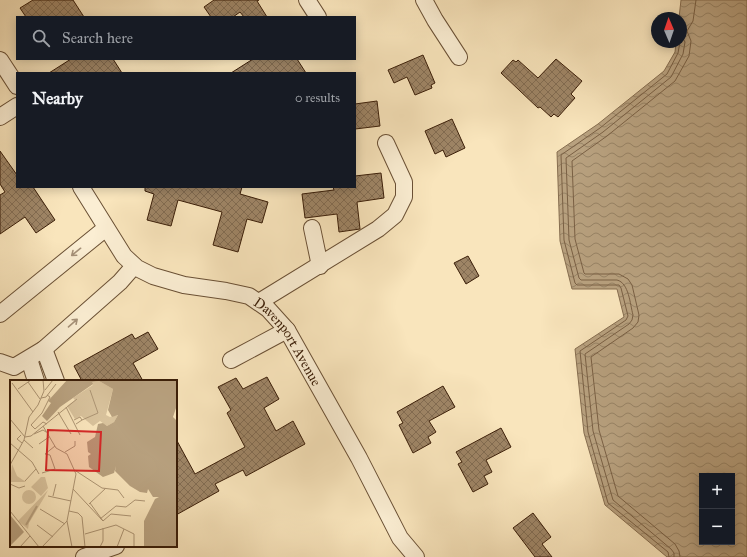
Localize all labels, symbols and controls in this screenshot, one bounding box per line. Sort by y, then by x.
north arrow [651,12,687,48]
search box [16,16,356,60]
icon: search [30,27,52,49]
text: Search here [62,29,133,47]
text: Nearby [32,88,83,109]
text: 0 results [295,90,340,106]
one-way arrow [70,248,81,257]
street label: Davenport Avenue [251,293,325,389]
one-way arrow [67,318,78,327]
inset map [10,380,177,547]
map controls [699,473,735,545]
button: + [699,473,735,509]
button: − [699,509,735,545]

